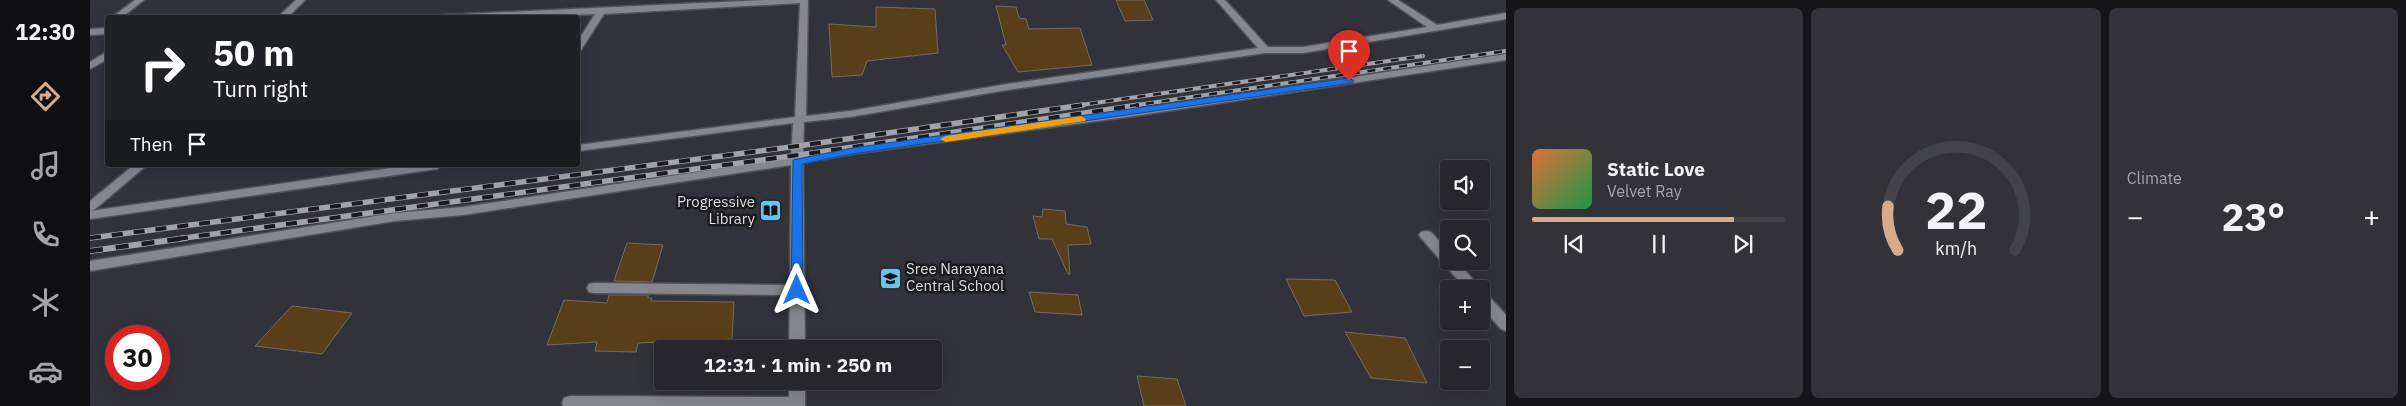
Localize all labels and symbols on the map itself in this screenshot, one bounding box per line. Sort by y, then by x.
pin [1328,30,1370,81]
place label: Progressive Library [677,192,756,228]
library icon: Progressive Library [759,199,783,223]
place label: Sree Narayana Central School [906,259,1004,295]
position arrow [770,263,822,315]
school or university icon: Sree Narayana Central School [878,266,902,290]
speed limit sign: 30 [105,325,170,390]

